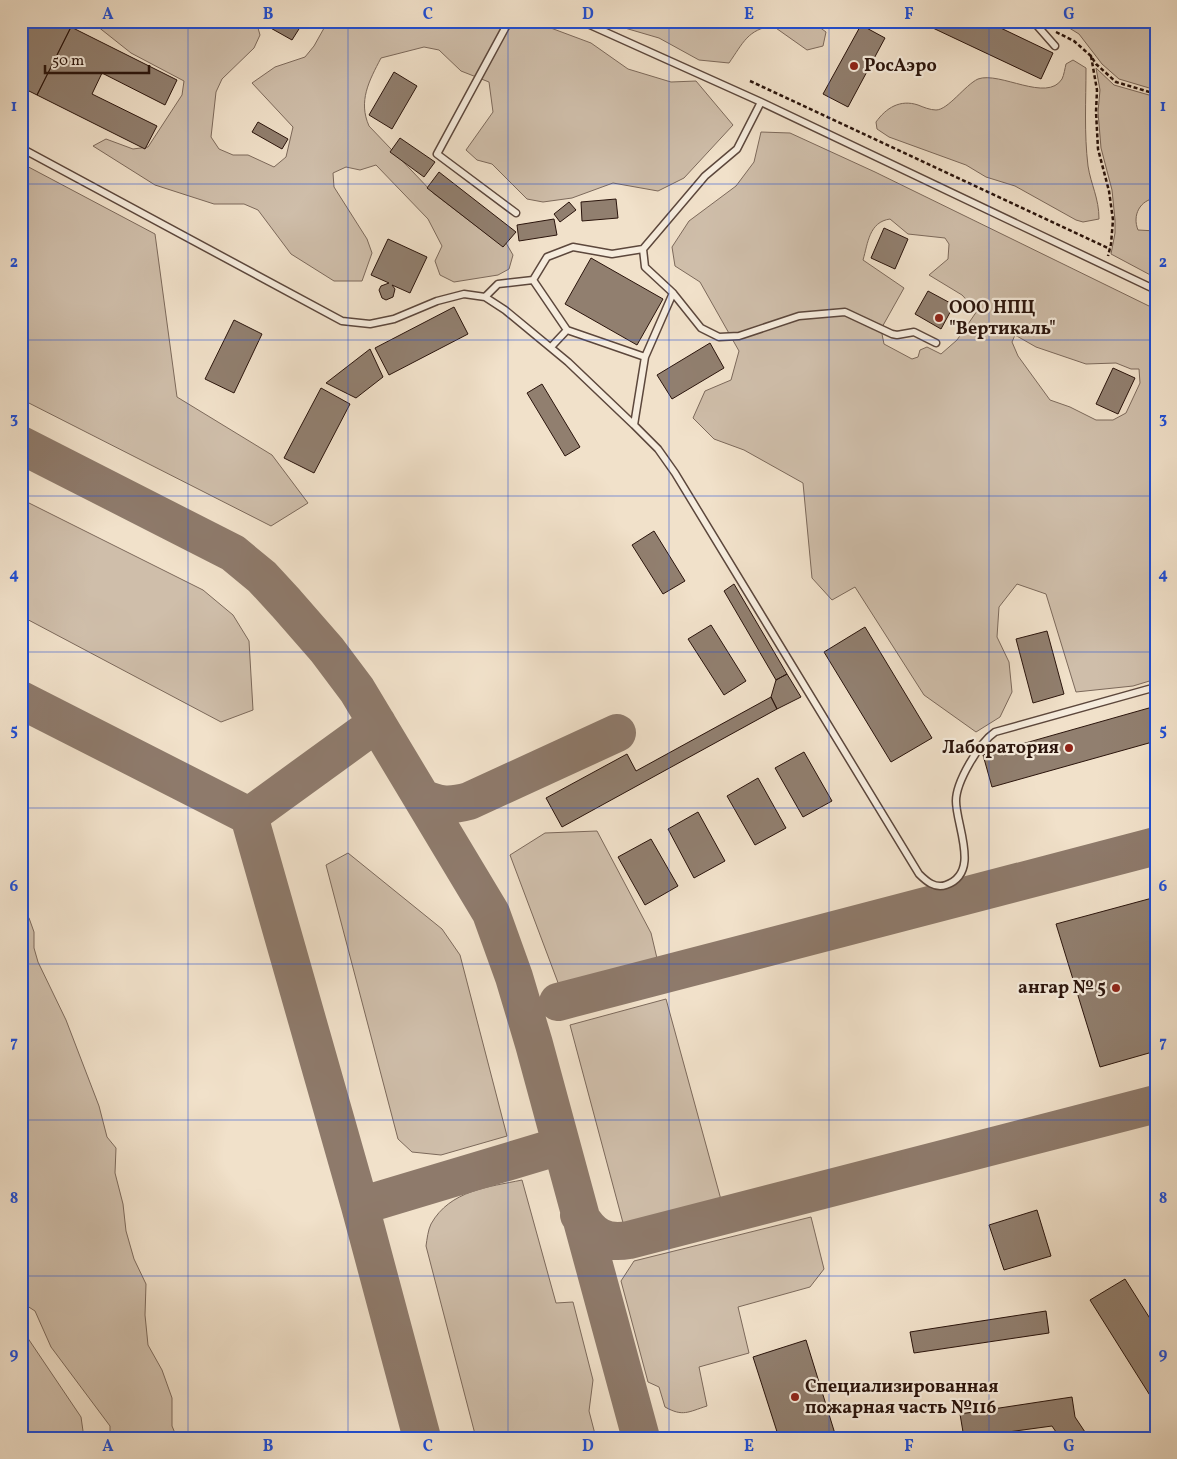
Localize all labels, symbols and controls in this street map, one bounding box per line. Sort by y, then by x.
text: A [102,4,114,26]
text: B [263,4,274,26]
text: C [423,4,433,26]
text: D [582,4,594,26]
text: E [744,4,754,26]
text: F [904,4,914,26]
text: G [1063,4,1075,26]
scale bar [45,42,149,74]
text: 50 m [52,51,84,72]
place label: РосАэро [864,54,937,79]
marker: РосАэро [848,60,860,72]
text: 1 [11,96,17,118]
text: 1 [1160,96,1166,118]
text: 2 [10,252,18,274]
text: 2 [1159,252,1167,274]
place label: ООО НПЦ "Вертикаль" [949,296,1056,342]
marker: ООО НПЦ "Вертикаль" [933,312,945,324]
text: 3 [10,408,18,430]
text: 3 [1159,408,1167,430]
text: 4 [9,564,19,586]
text: 4 [1158,564,1168,586]
text: 5 [10,720,18,742]
text: 5 [1159,720,1167,742]
place label: Лаборатория [942,736,1059,761]
marker: Лаборатория [1063,742,1075,754]
text: 6 [10,876,19,898]
text: 6 [1159,876,1168,898]
place label: ангар № 5 [1018,976,1106,1001]
marker: ангар № 5 [1110,982,1122,994]
text: 7 [10,1032,18,1054]
text: 7 [1159,1032,1167,1054]
text: 8 [10,1188,18,1210]
text: 8 [1159,1188,1167,1210]
text: 9 [10,1344,19,1366]
text: 9 [1159,1344,1168,1366]
place label: Специализированная пожарная часть №116 [805,1375,999,1421]
marker: Специализированная пожарная часть №116 [789,1391,801,1403]
text: A [102,1436,114,1458]
text: B [263,1436,274,1458]
text: C [423,1436,433,1458]
text: D [582,1436,594,1458]
text: E [744,1436,754,1458]
text: F [904,1436,914,1458]
text: G [1063,1436,1075,1458]

